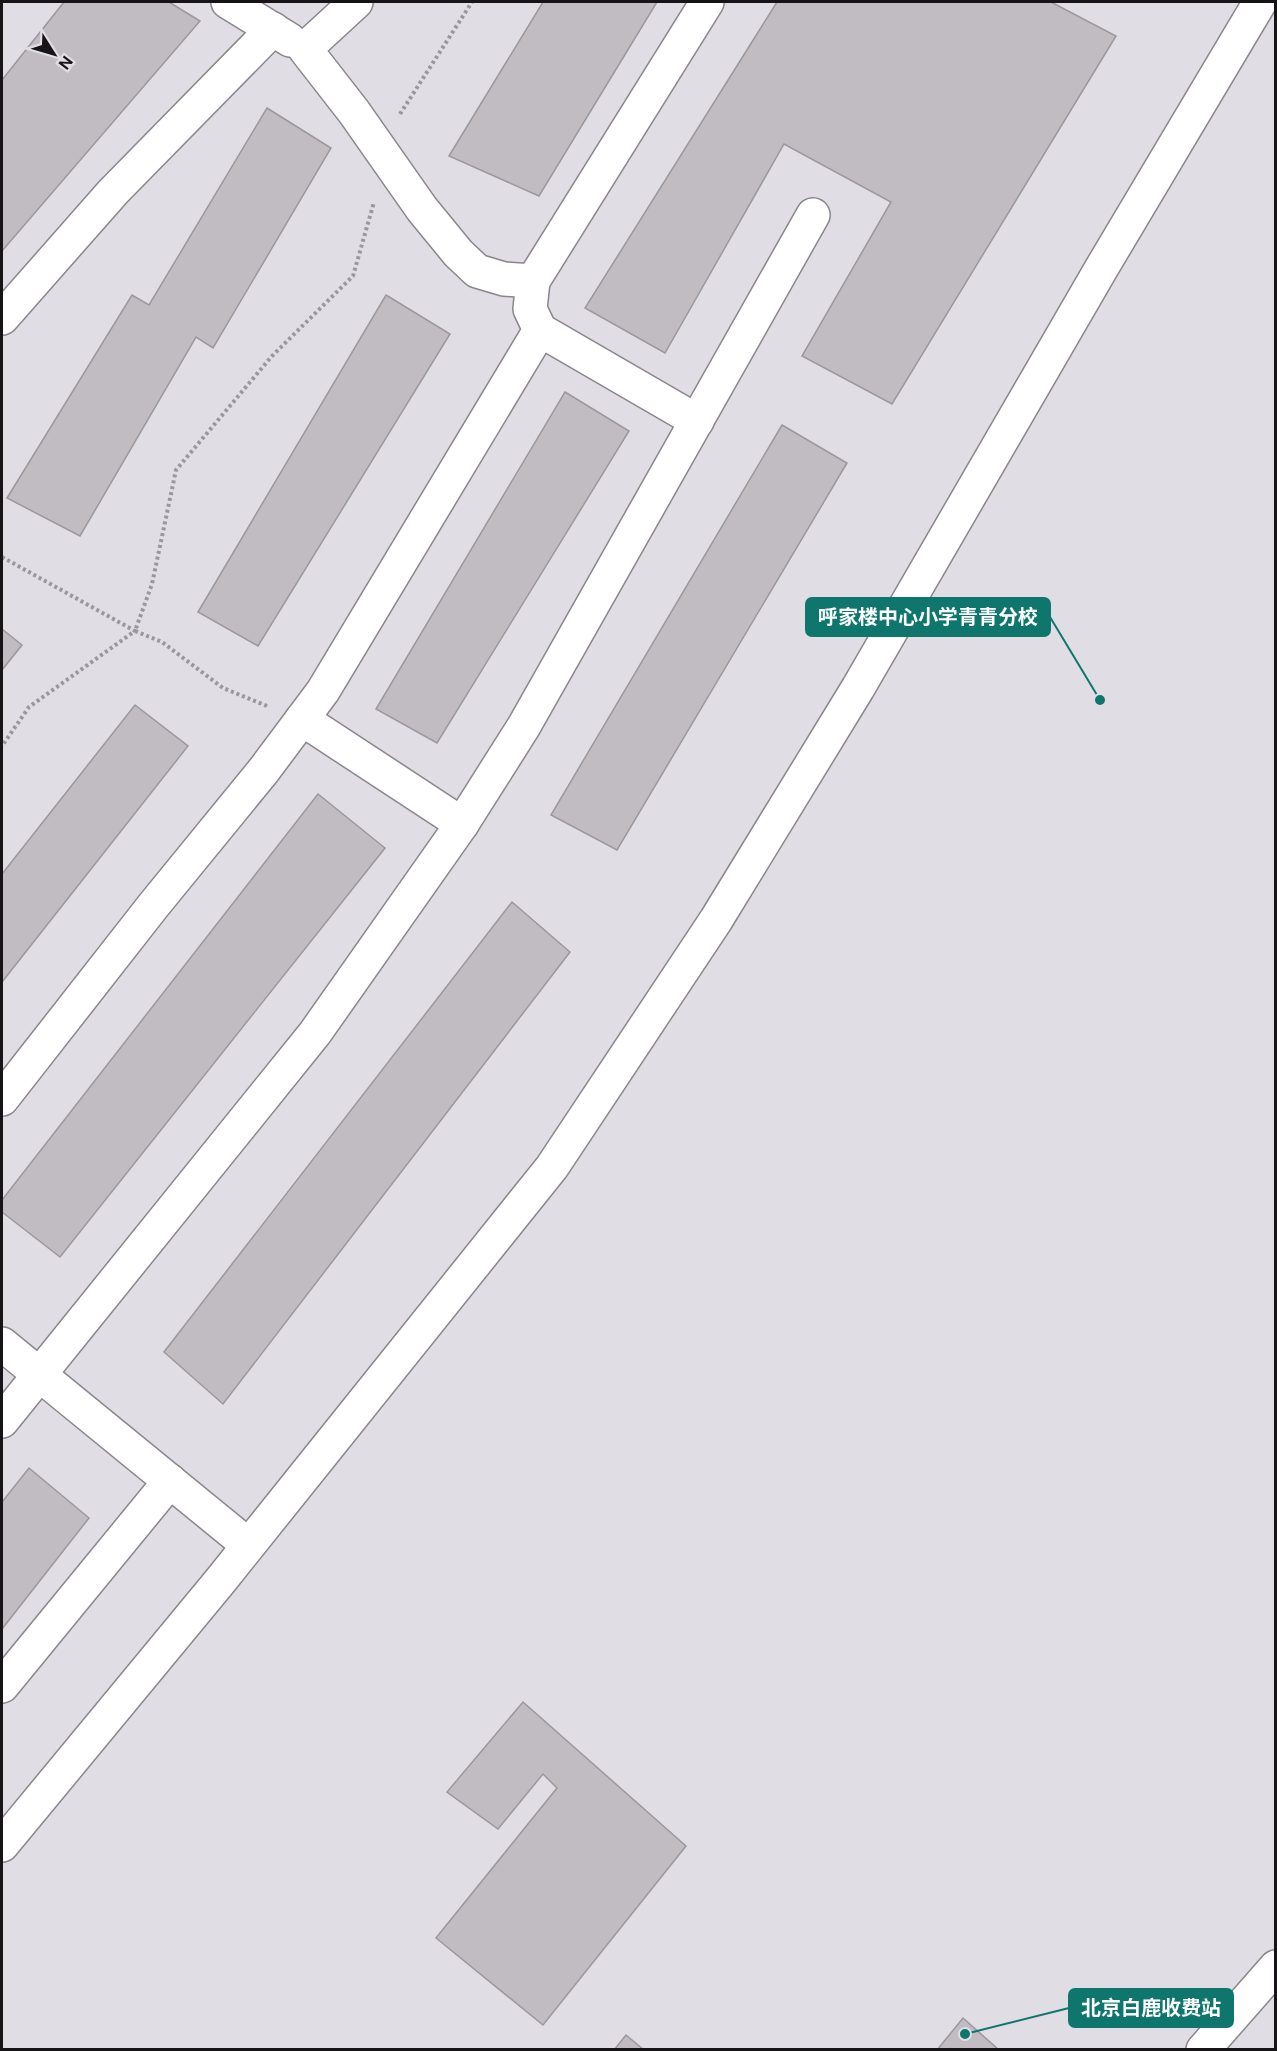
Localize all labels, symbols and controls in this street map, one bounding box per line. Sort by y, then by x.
north arrow [24,24,84,84]
text: N [54,52,77,74]
callout: 呼家楼中心小学青青分校 [806,598,1050,636]
text: 呼家楼中心小学青青分校 [818,604,1038,630]
callout: 北京白鹿收费站 [1069,1989,1233,2027]
text: 北京白鹿收费站 [1081,1995,1221,2021]

